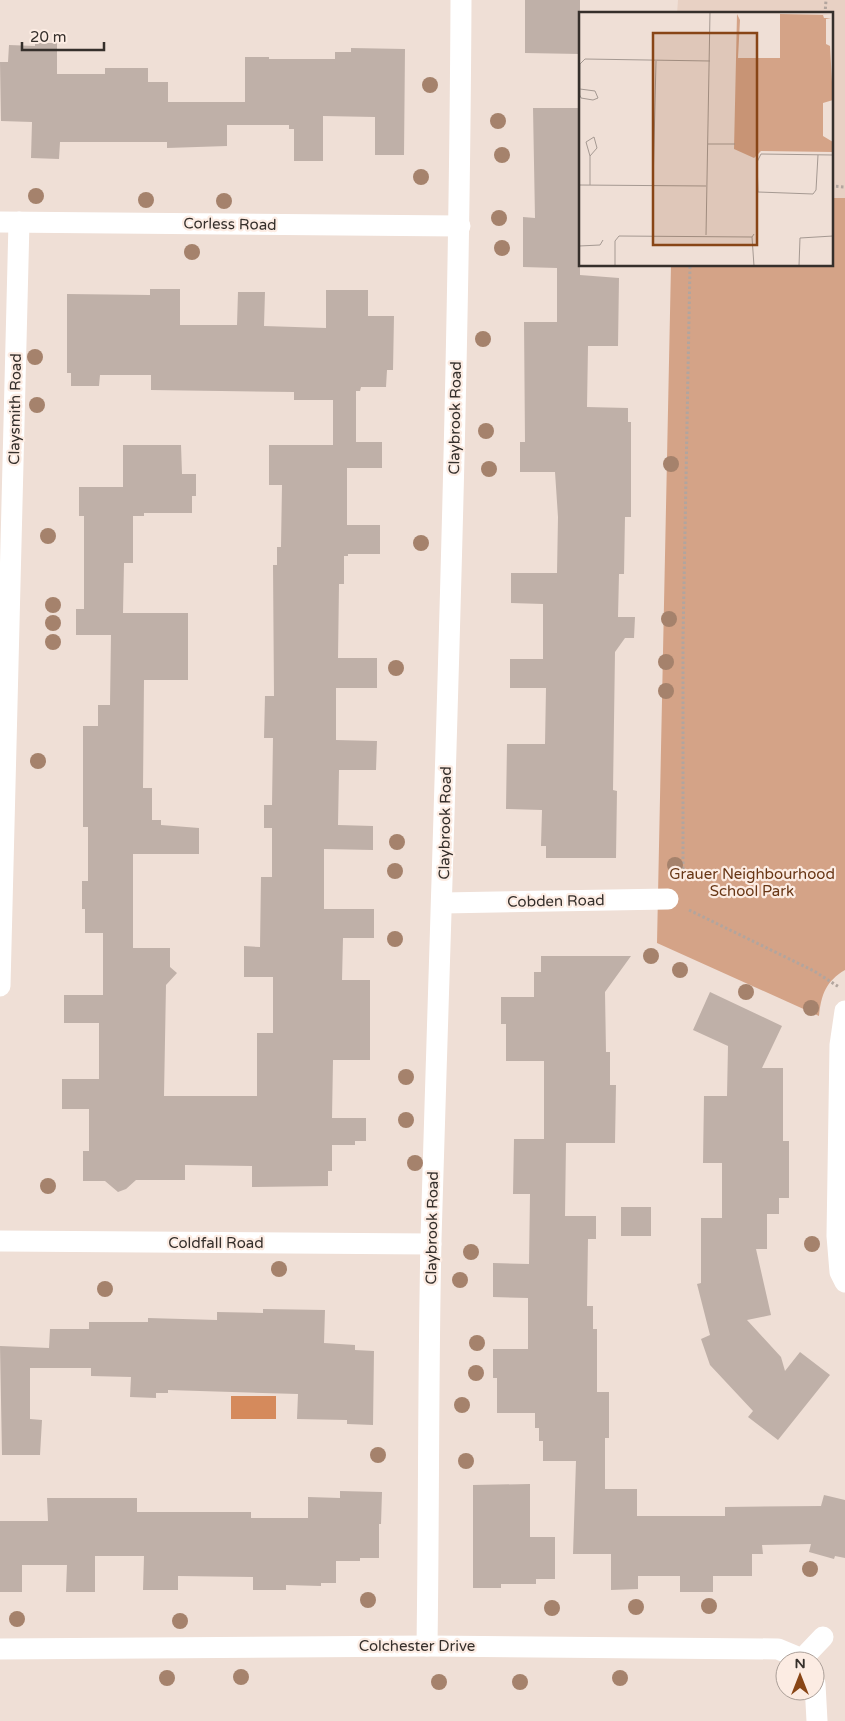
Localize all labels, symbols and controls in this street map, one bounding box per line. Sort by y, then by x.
inset map [579,12,832,266]
scale bar [22,20,105,52]
text: 20 m [30,28,67,46]
street label: Corless Road [183,214,277,234]
street label: Claysmith Road [5,353,25,465]
street label: Claybrook Road [445,361,465,475]
street label: Claybrook Road [435,766,455,880]
park label: Grauer Neighbourhood School Park [669,865,835,900]
street label: Cobden Road [507,891,605,911]
street label: Claybrook Road [422,1171,442,1285]
street label: Coldfall Road [168,1234,264,1252]
street label: Colchester Drive [359,1637,475,1655]
north arrow [775,1651,825,1701]
text: N [794,1655,806,1672]

